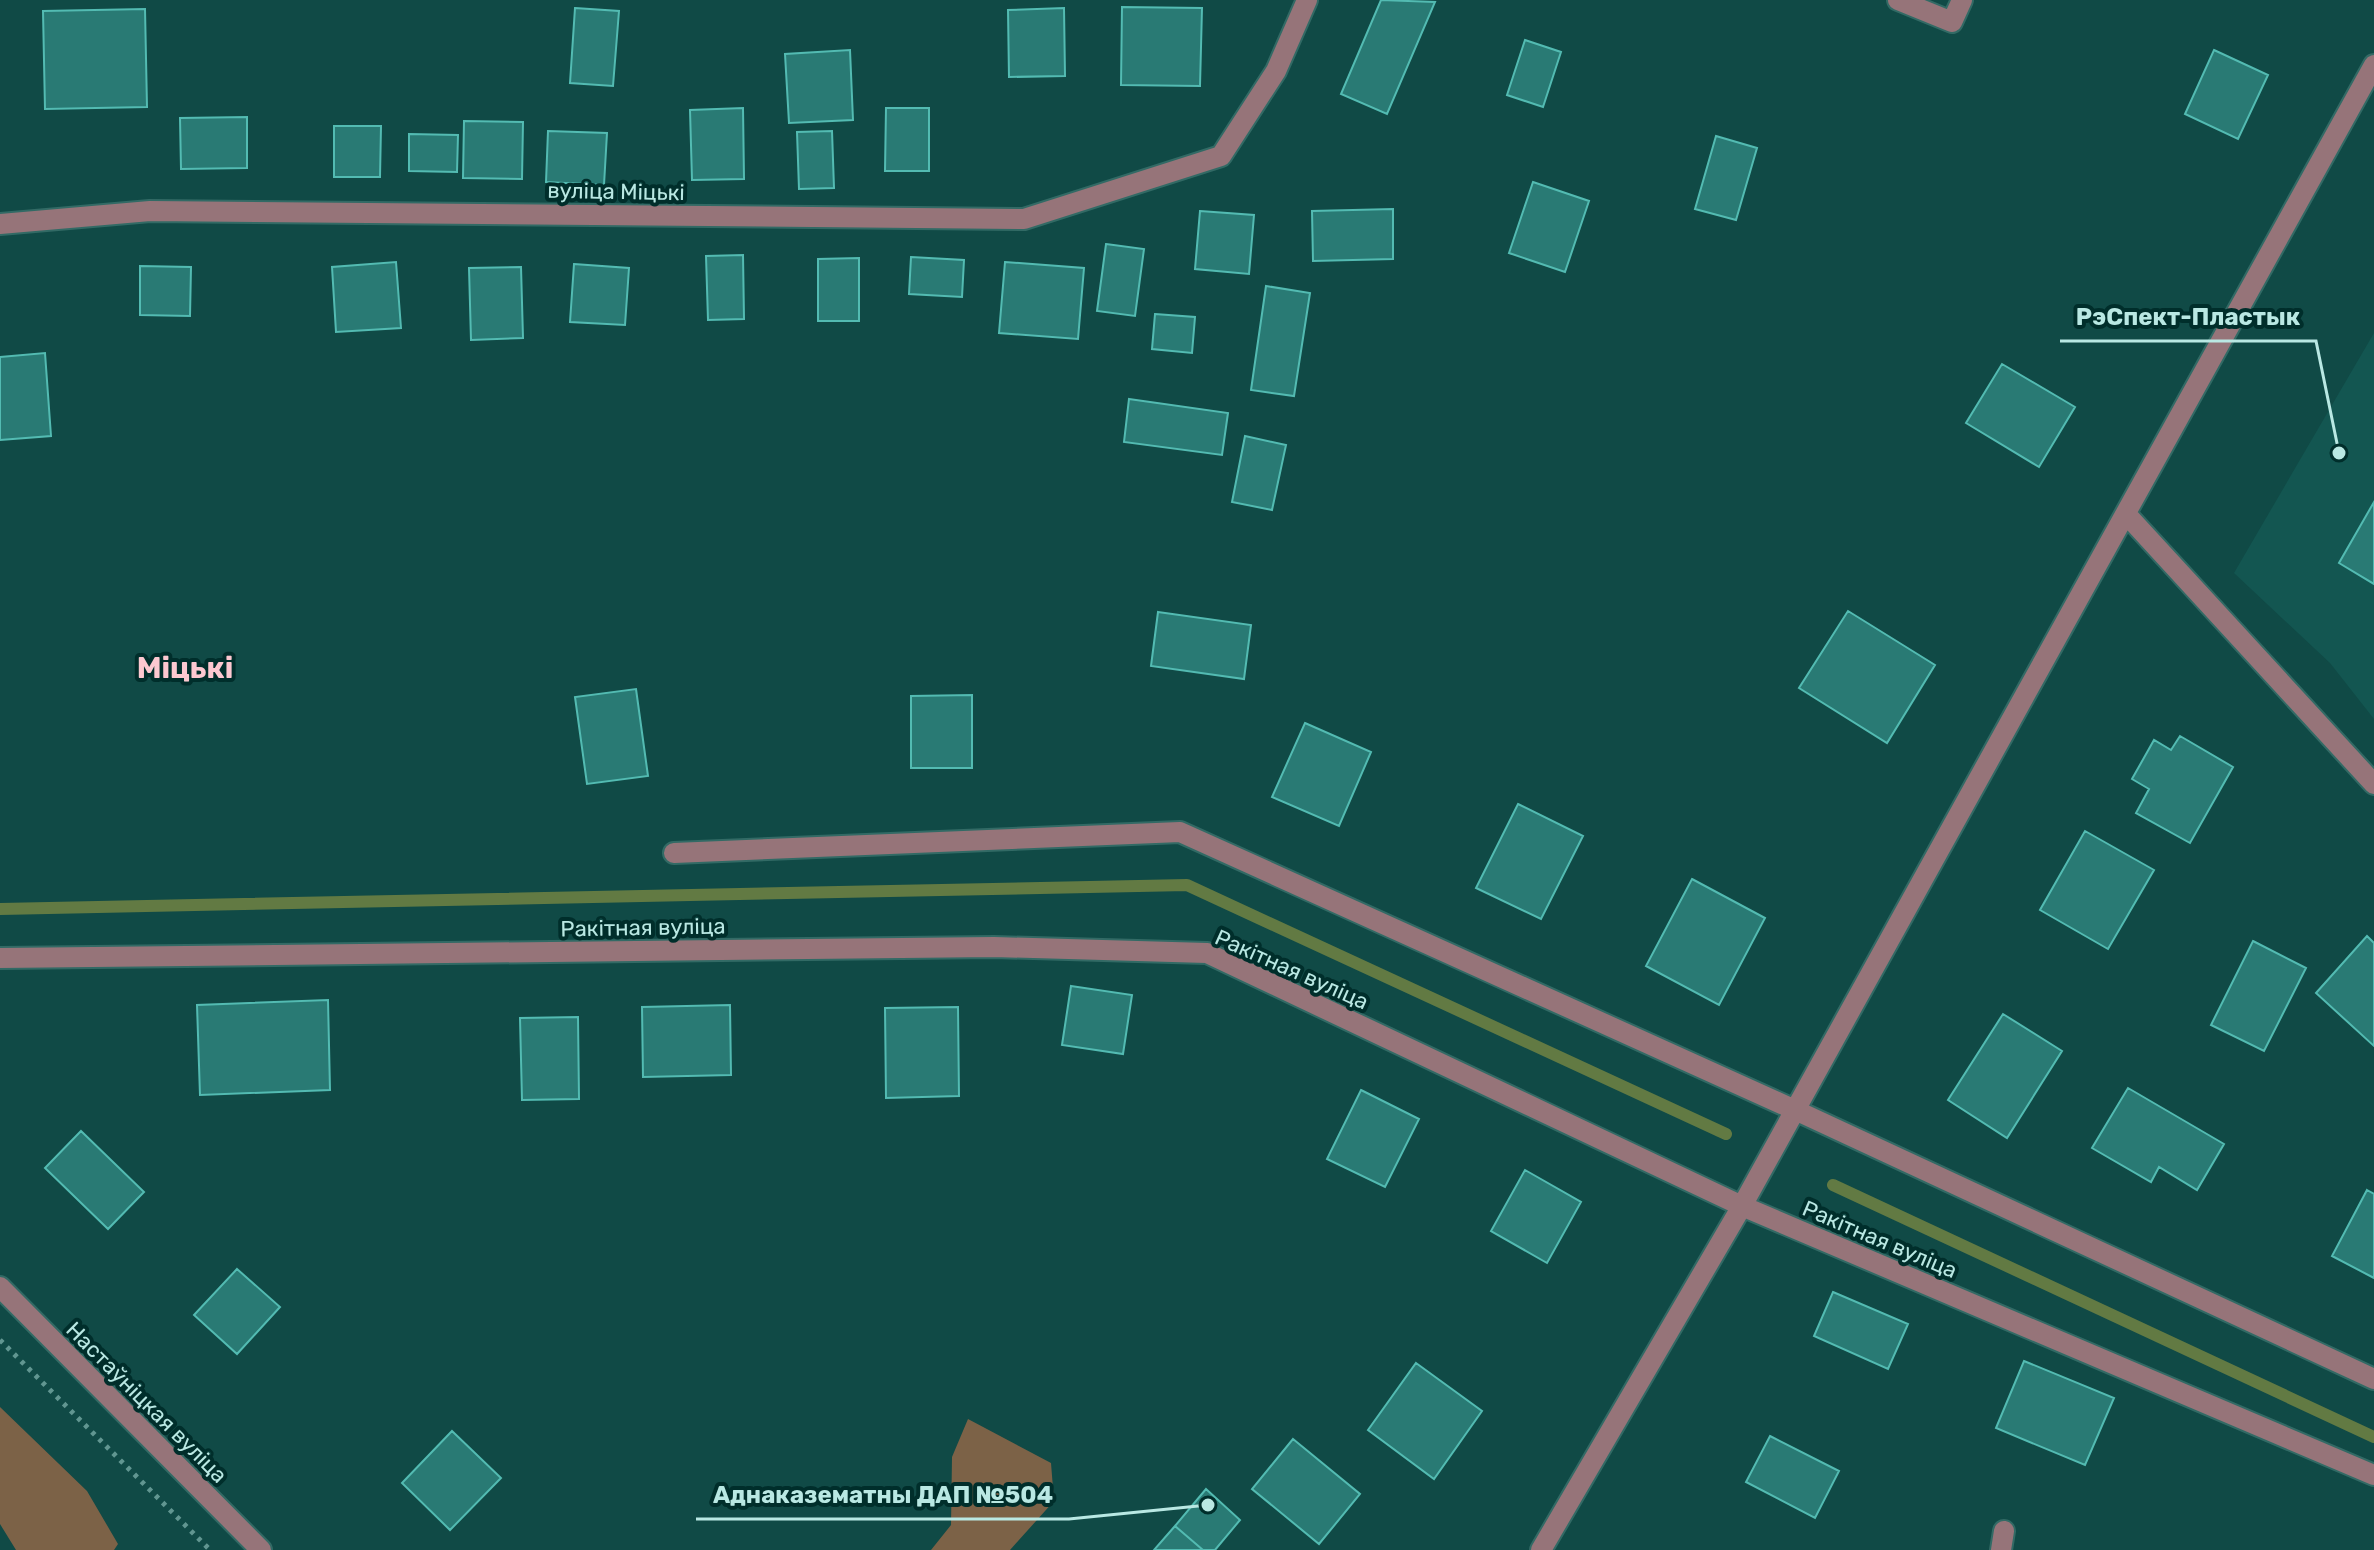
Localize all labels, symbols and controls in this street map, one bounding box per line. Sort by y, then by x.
street label: вуліца Міцькі [547,177,685,206]
callout: РэСпект-Пластык [2060,293,2316,341]
text: РэСпект-Пластык [2076,303,2301,331]
district label: Міцькі [137,650,233,686]
street label: Ракітная вуліца [560,913,726,942]
street label: Ракітная вуліца [1211,924,1373,1015]
street label: Ракітная вуліца [1799,1195,1961,1284]
street label: Настаўніцкая вуліца [61,1316,233,1488]
callout: Аднаказематны ДАП №504 [696,1471,1069,1519]
text: Аднаказематны ДАП №504 [713,1481,1053,1509]

